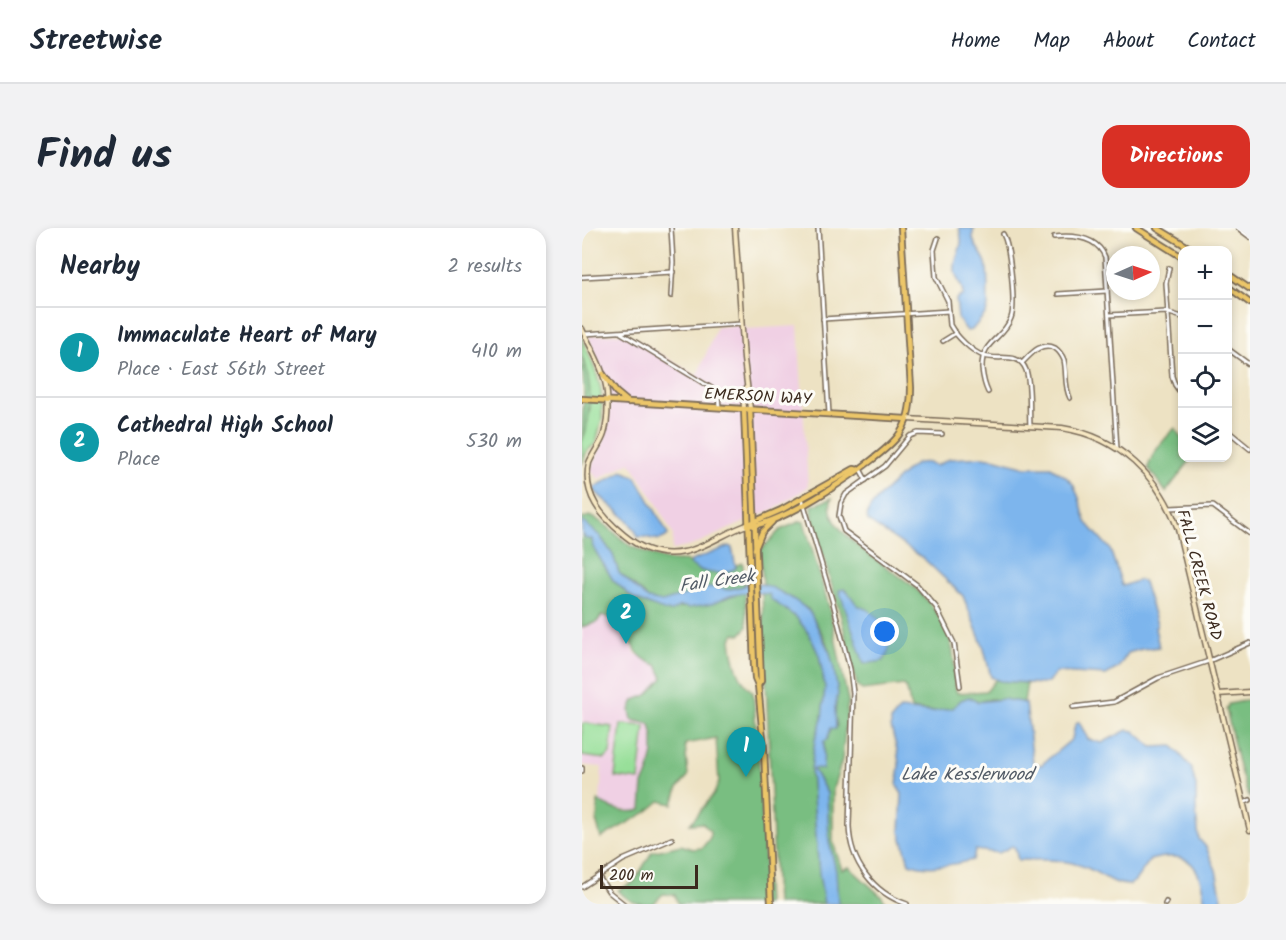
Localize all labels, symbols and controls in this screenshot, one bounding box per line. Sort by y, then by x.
text: Streetwise [30,19,162,64]
text: Home [951,25,1000,58]
text: Map [1033,25,1070,58]
text: About [1103,25,1154,58]
text: Contact [1187,25,1256,58]
text: Find us [36,123,172,190]
button: Directions [1102,125,1250,188]
text: Nearby [60,246,140,288]
north arrow [1106,246,1160,300]
map controls [1178,246,1232,462]
button: + [1178,246,1232,300]
text: 2 results [447,251,522,283]
button: − [1178,300,1232,354]
text: Immaculate Heart of Mary [117,319,377,354]
text: 1 [76,336,83,368]
text: 410 m [471,336,522,368]
text: Place · East 56th Street [117,354,325,386]
button: locate [1178,354,1232,408]
street label: EMERSON WAY [704,382,813,412]
button: layers [1178,408,1232,462]
text: Cathedral High School [117,409,333,444]
text: 2 [74,426,85,458]
text: 530 m [466,426,522,458]
text: Place [117,444,160,476]
street label: FALL CREEK ROAD [1169,507,1229,643]
water label: Fall Creek [678,562,759,602]
pin: 2 [606,594,645,644]
your location [870,617,899,646]
pin: 1 [726,728,766,777]
water label: Lake Kesslerwood [901,761,1037,790]
scale bar [600,862,698,890]
text: 200 m [609,863,653,888]

